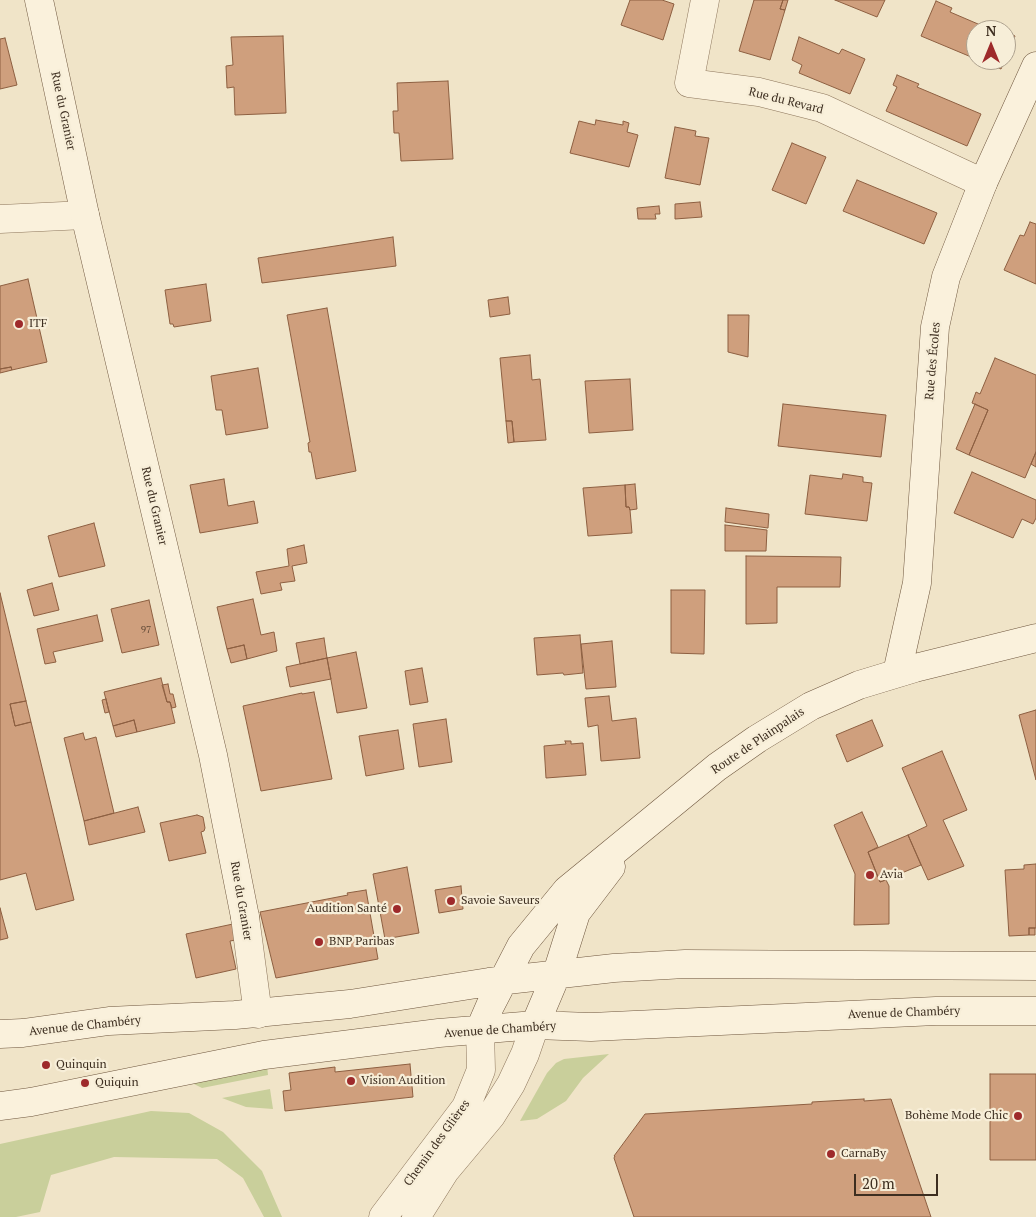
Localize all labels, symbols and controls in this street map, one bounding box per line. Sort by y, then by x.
north arrow [966,20,1016,70]
text: N [986,21,996,40]
street label: Rue du Granier [48,70,78,152]
street label: Rue du Revard [747,85,825,117]
place label: ITF [29,317,47,331]
marker: ITF [13,318,25,330]
street label: Rue des Écoles [922,321,944,401]
street label: Rue du Granier [138,465,170,547]
house number: 97 [141,624,151,636]
street label: Route de Plainpalais [709,705,807,777]
street label: Rue du Granier [227,860,255,942]
place label: Avia [880,868,903,882]
marker: Avia [864,869,876,881]
place label: Savoie Saveurs [461,894,540,908]
marker: Savoie Saveurs [445,895,457,907]
place label: Audition Santé [307,902,387,916]
marker: Audition Santé [391,903,403,915]
place label: BNP Paribas [329,935,394,949]
marker: BNP Paribas [313,936,325,948]
street label: Avenue de Chambéry [848,1004,960,1022]
street label: Avenue de Chambéry [28,1013,142,1039]
street label: Avenue de Chambéry [443,1019,557,1041]
place label: Quinquin [56,1058,107,1072]
marker: Quinquin [40,1059,52,1071]
place label: Vision Audition [361,1074,445,1088]
marker: Vision Audition [345,1075,357,1087]
place label: Quiquin [95,1076,139,1090]
marker: Quiquin [79,1077,91,1089]
street label: Chemin des Glières [401,1097,473,1189]
place label: Bohème Mode Chic [905,1109,1008,1123]
marker: Bohème Mode Chic [1012,1110,1024,1122]
place label: CarnaBy [841,1147,886,1161]
marker: CarnaBy [825,1148,837,1160]
scale bar [856,1164,940,1196]
text: 20 m [862,1173,895,1193]

